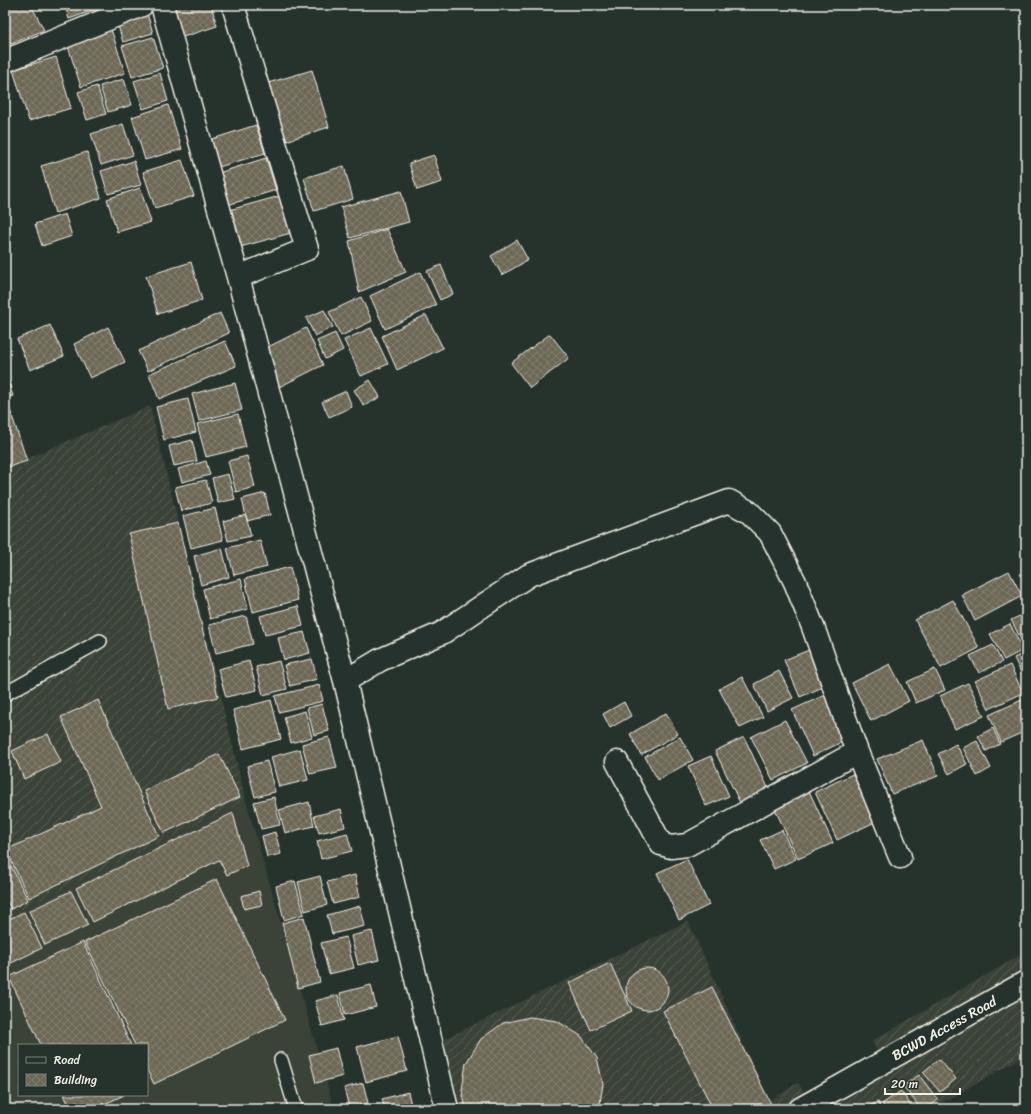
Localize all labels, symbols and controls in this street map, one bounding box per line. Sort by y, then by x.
street label: BCWD Access Road [887,988,1003,1068]
legend [18,1044,148,1096]
text: Road [54,1049,81,1071]
text: Building [54,1069,97,1091]
scale bar [885,1070,960,1096]
text: 20 m [891,1073,918,1095]

